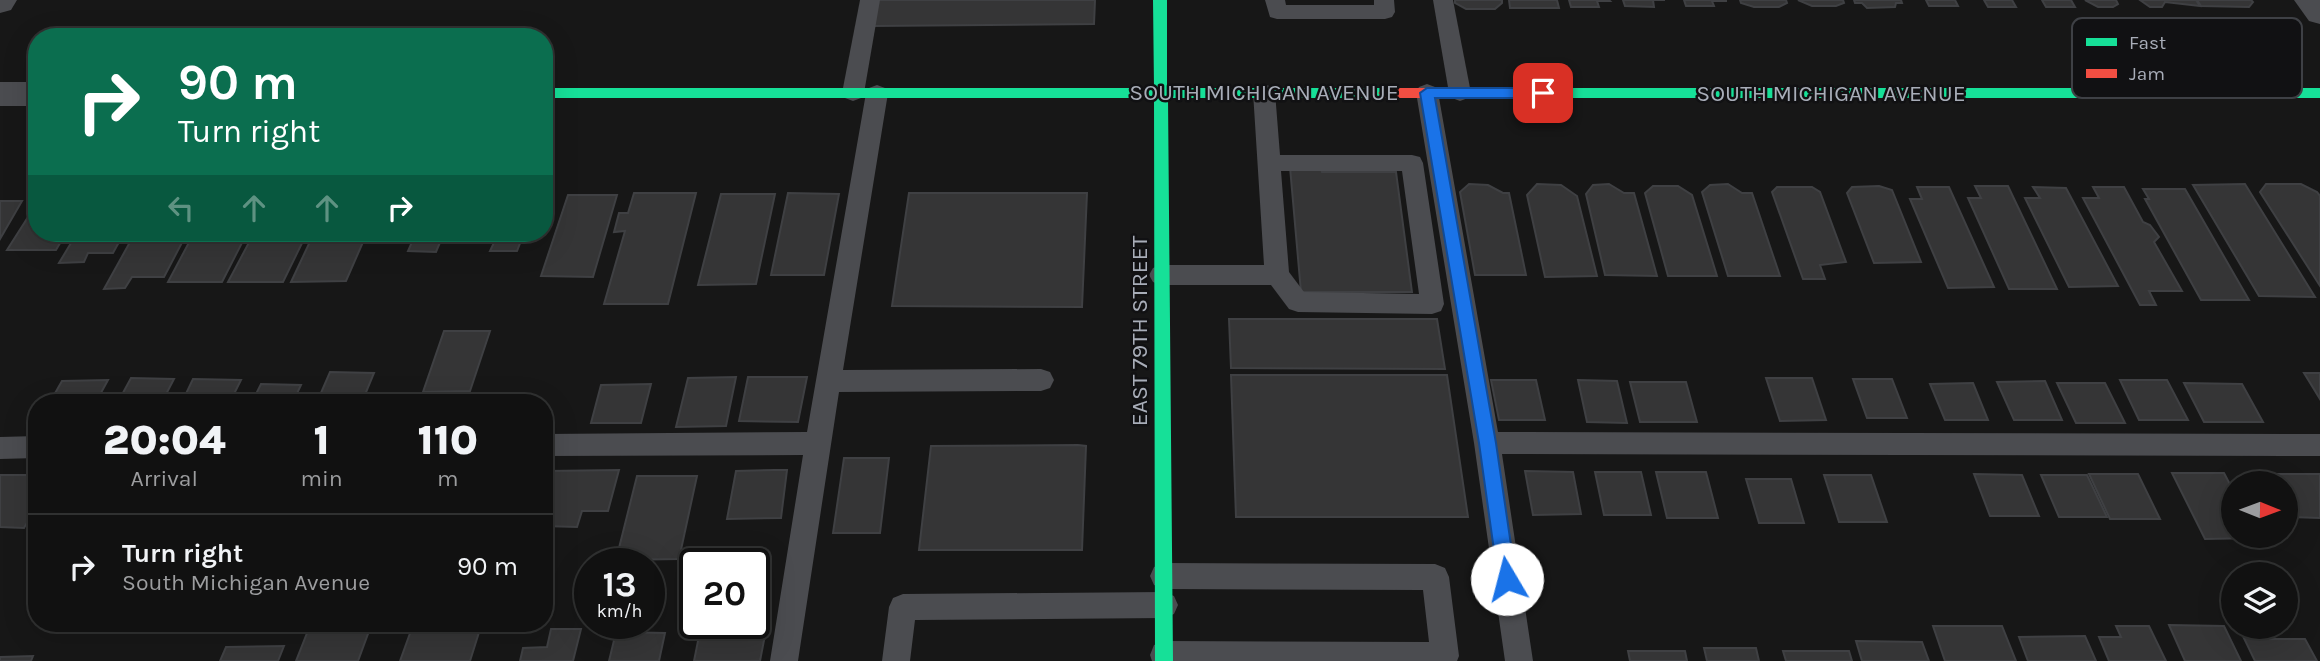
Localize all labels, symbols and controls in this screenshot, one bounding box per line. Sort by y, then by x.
legend [2072,18,2302,98]
text: Fast [2129,32,2166,54]
text: 90 m [178,54,298,111]
icon: right [63,56,154,147]
pin [1513,63,1573,123]
text: Jam [2129,63,2165,85]
icon: arrive [1524,74,1562,112]
street label: SOUTH MICHIGAN AVENUE [1129,79,1399,106]
street label: SOUTH MICHIGAN AVENUE [1696,80,1966,107]
text: Turn right [178,113,320,150]
icon: left [162,189,200,227]
icon: ahead [235,189,273,227]
icon: ahead [308,189,346,227]
icon: right [381,189,419,227]
street label: EAST 79TH STREET [1126,235,1153,426]
text: 20:04 [103,415,226,465]
text: 1 [314,415,330,465]
text: 110 [418,415,478,465]
text: Arrival [131,465,198,492]
text: min [300,465,343,492]
text: m [437,465,459,492]
north arrow [2221,471,2298,548]
map controls [2221,471,2298,639]
text: Turn right [122,538,243,569]
position arrow [1470,542,1544,616]
icon: right [63,548,101,586]
speed limit sign: 20 [679,548,770,639]
text: 90 m [457,551,518,582]
button: layers [2221,562,2298,639]
text: 13 [602,564,637,605]
text: South Michigan Avenue [122,569,370,596]
text: km/h [597,600,642,622]

